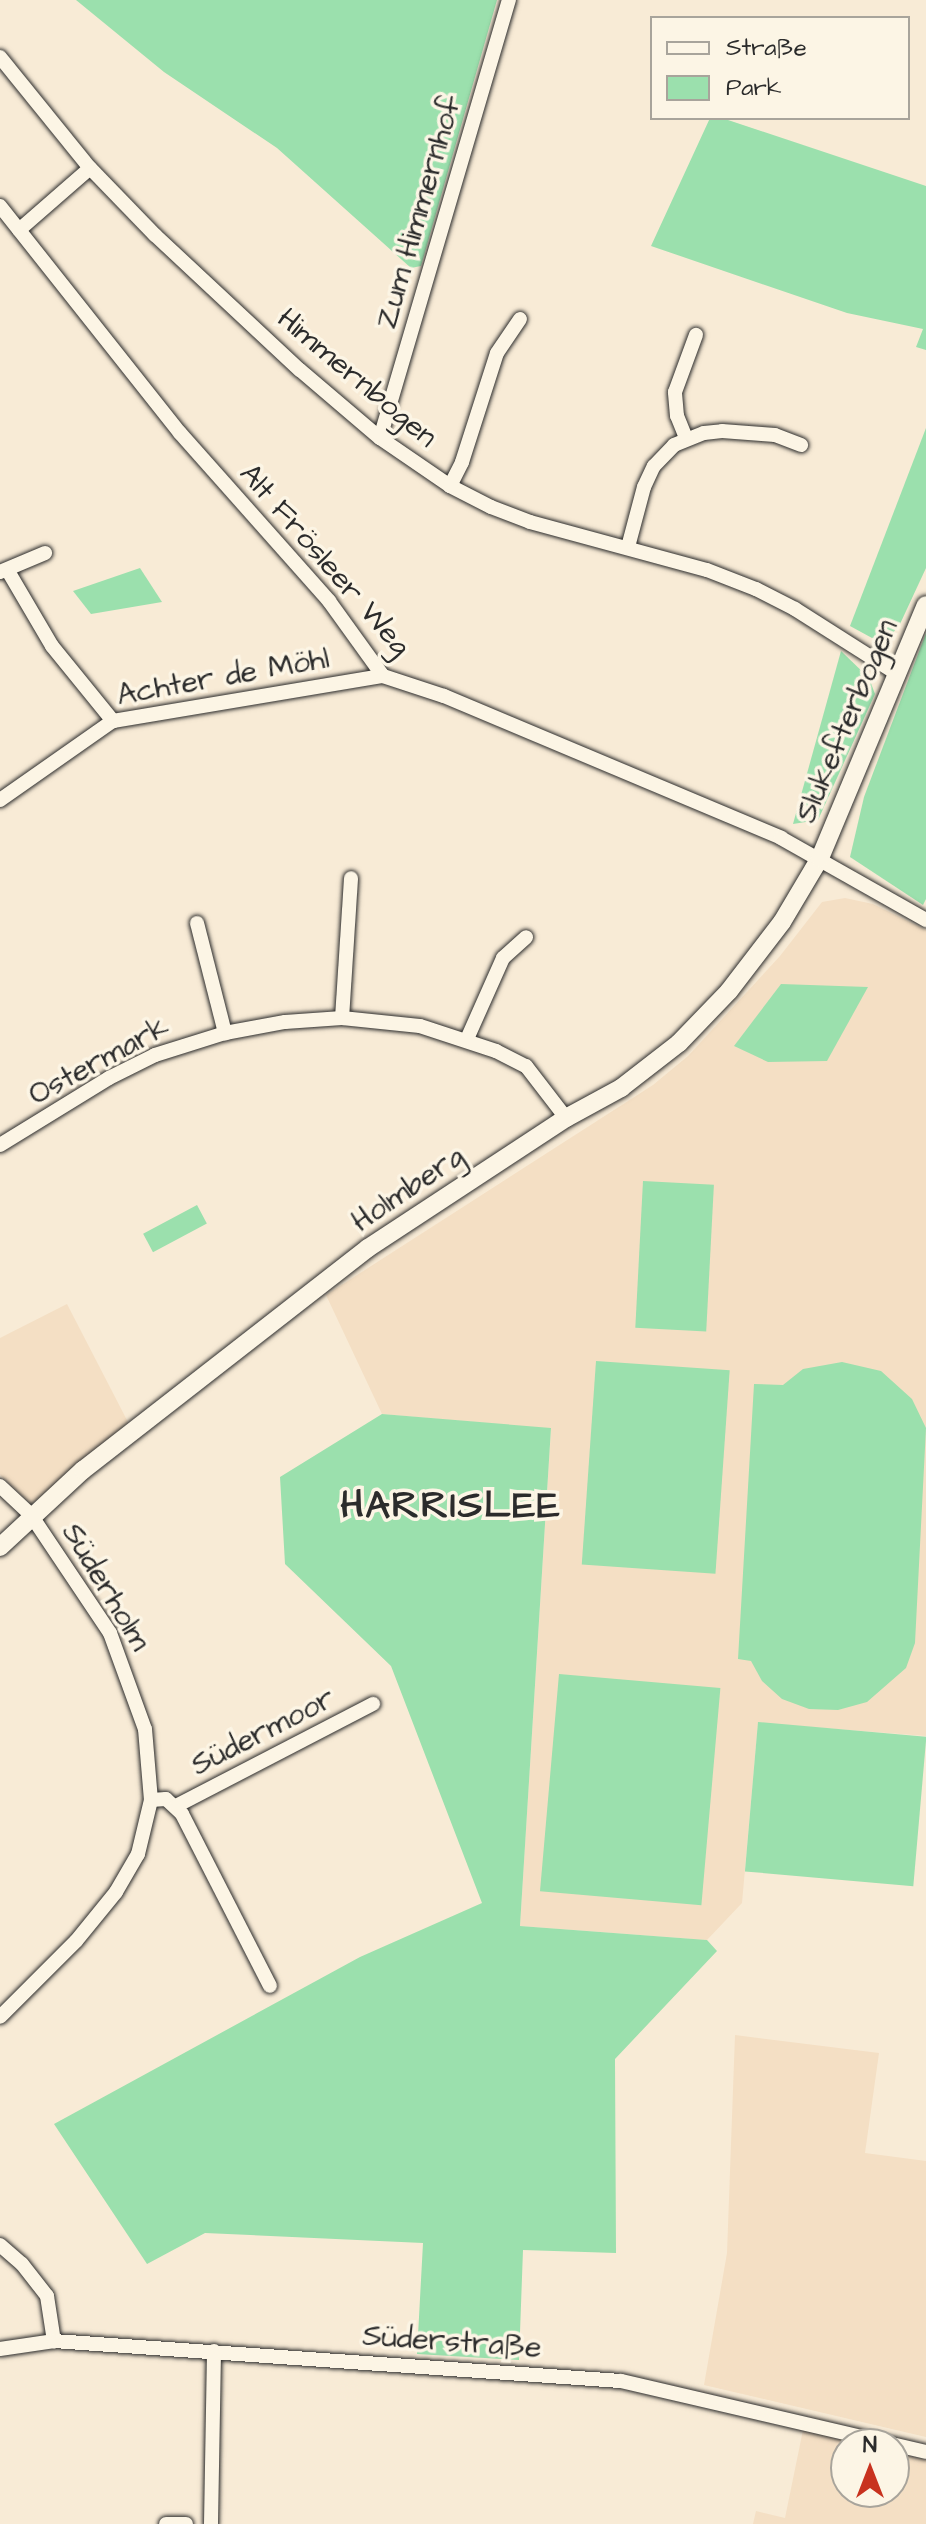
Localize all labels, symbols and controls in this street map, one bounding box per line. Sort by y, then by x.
legend [650,16,910,120]
text: Straße [726,31,807,65]
text: Park [726,71,782,105]
street label: Zum Himmernhof [369,91,469,333]
street label: Himmernbogen [270,301,444,455]
street label: Alt Frösleer Weg [232,456,418,664]
street label: Slukefterbogen [788,614,906,828]
street label: Achter de Möhl [114,641,332,713]
street label: Ostermark [23,1009,175,1113]
street label: Holmberg [345,1138,471,1240]
district label: HARRISLEE [341,1484,561,1530]
street label: Süderholm [54,1517,158,1657]
street label: Südermoor [185,1680,341,1784]
street label: Süderstraße [361,2318,543,2366]
north arrow [830,2428,910,2508]
text: N [863,2430,877,2461]

